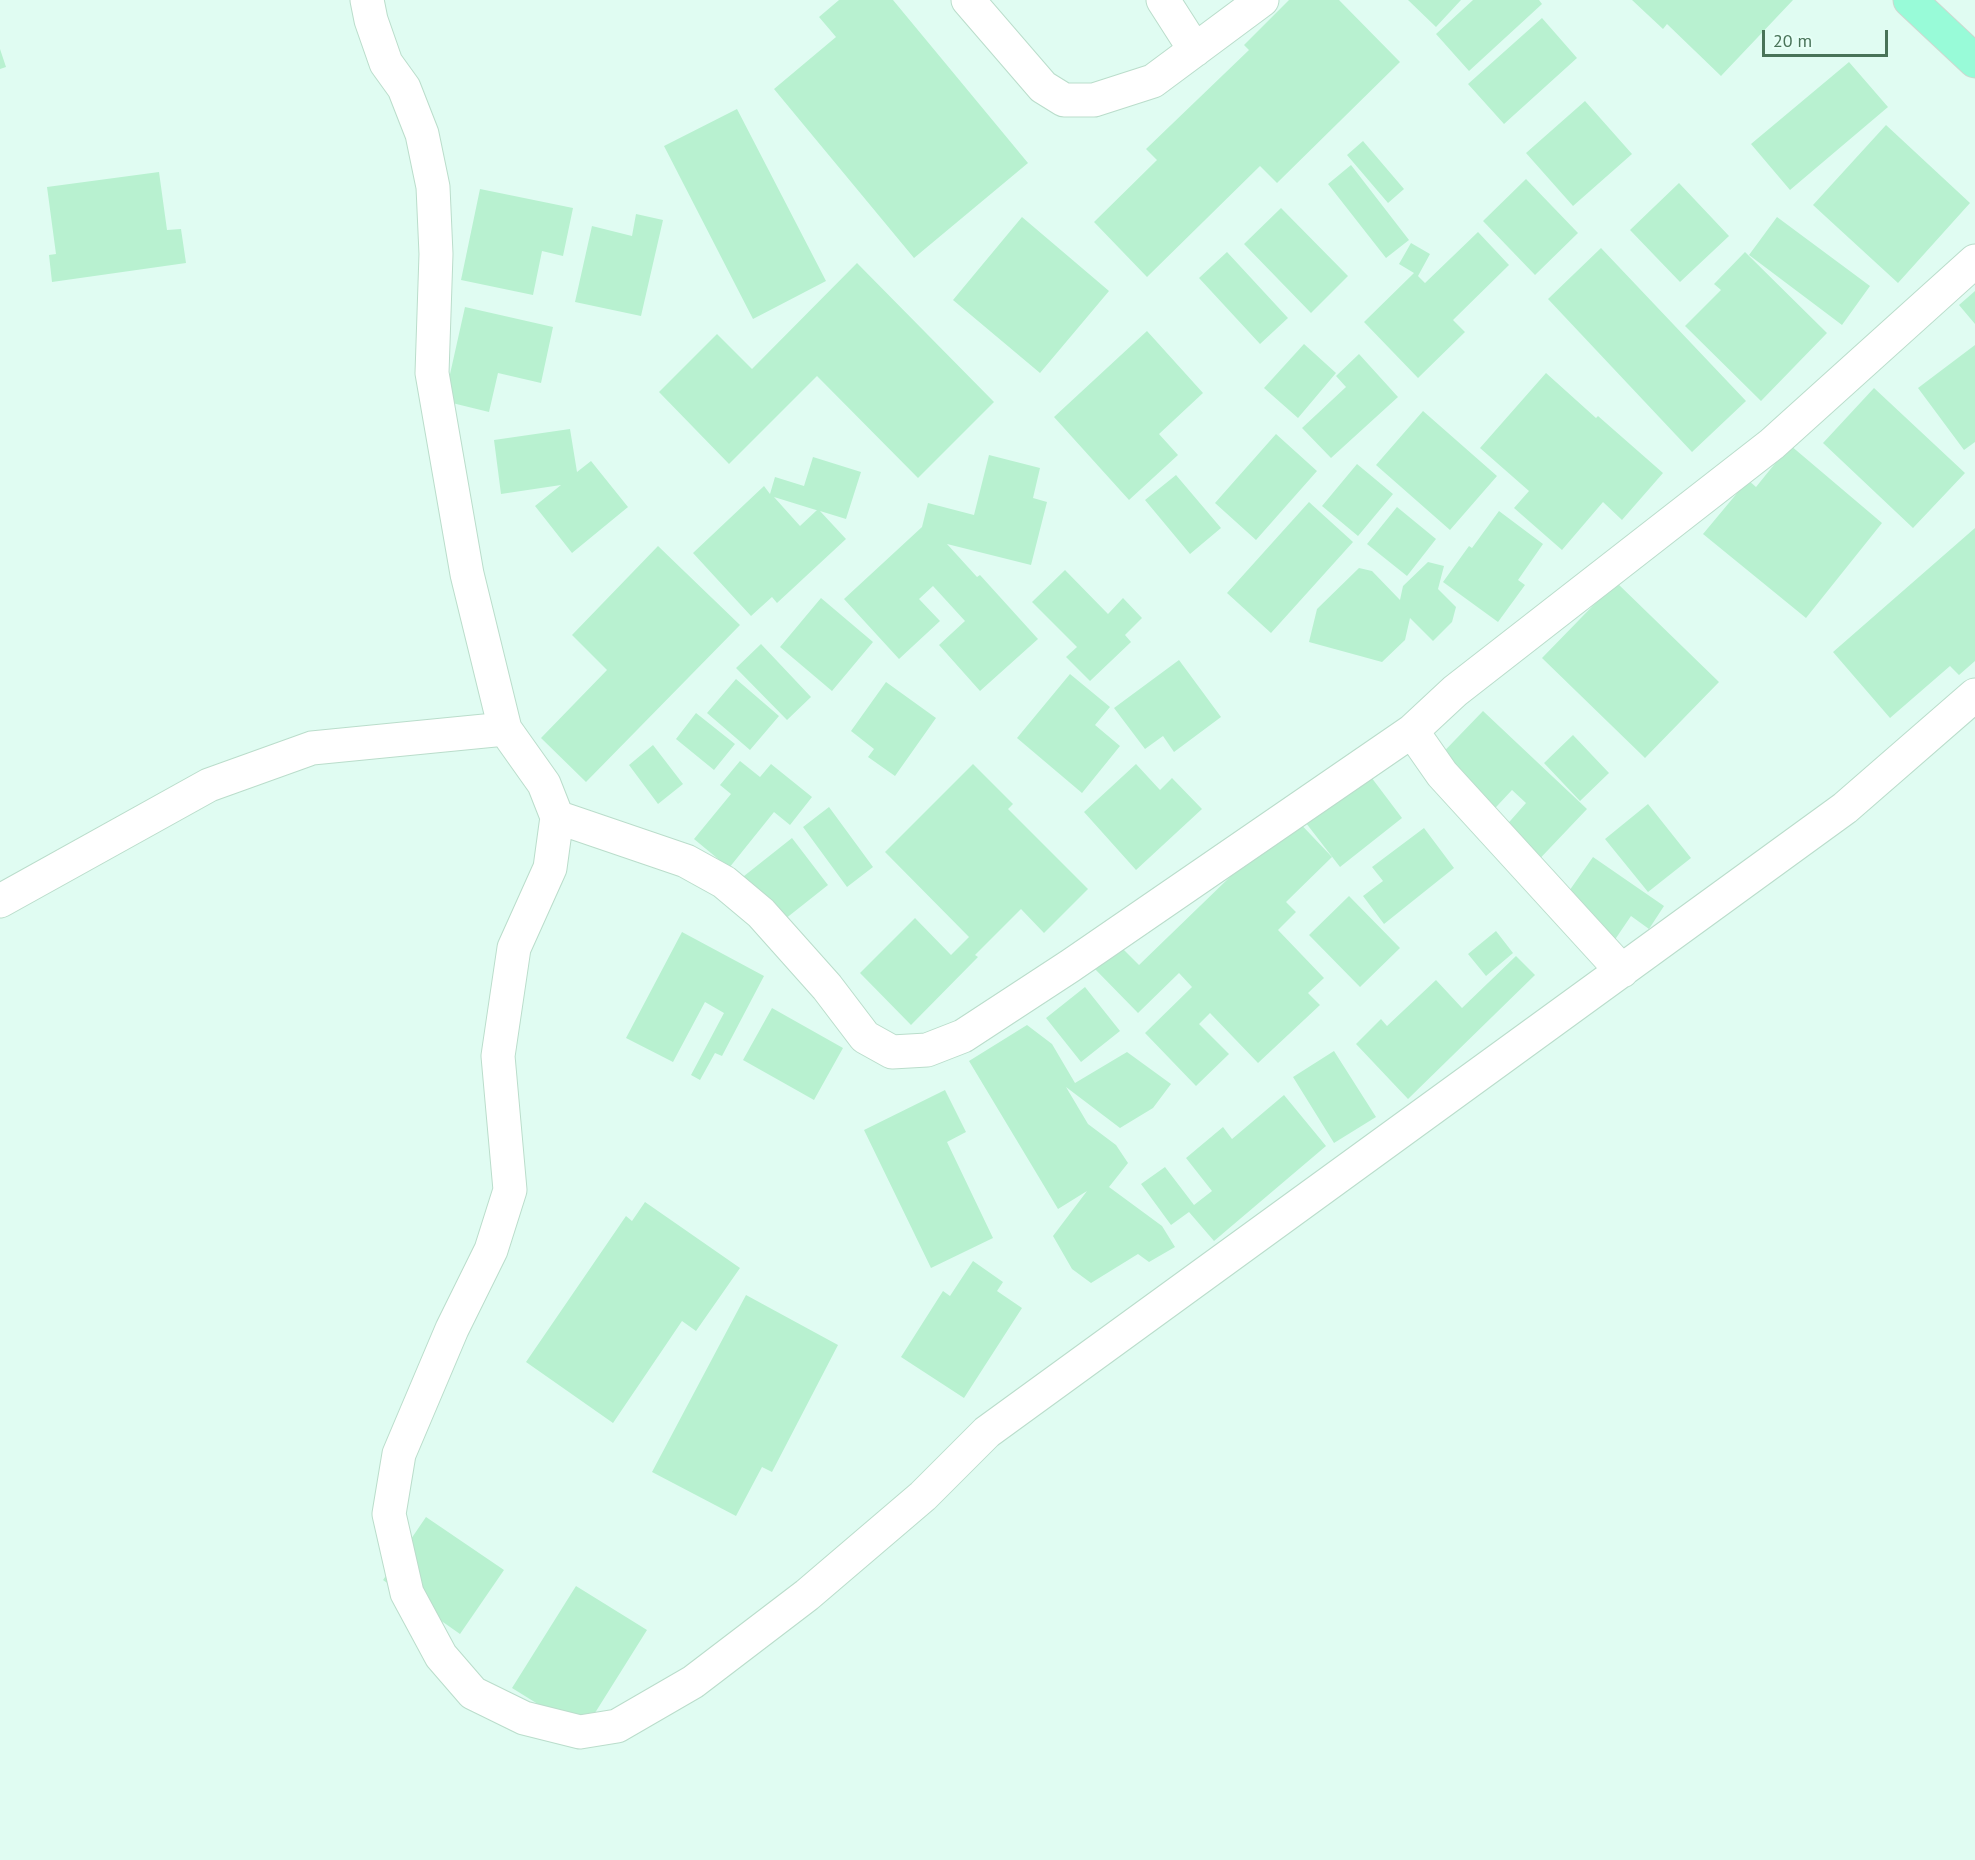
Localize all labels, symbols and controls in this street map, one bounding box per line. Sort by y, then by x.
scale bar [1765,18,1891,56]
text: 20 m [1773,29,1812,52]

